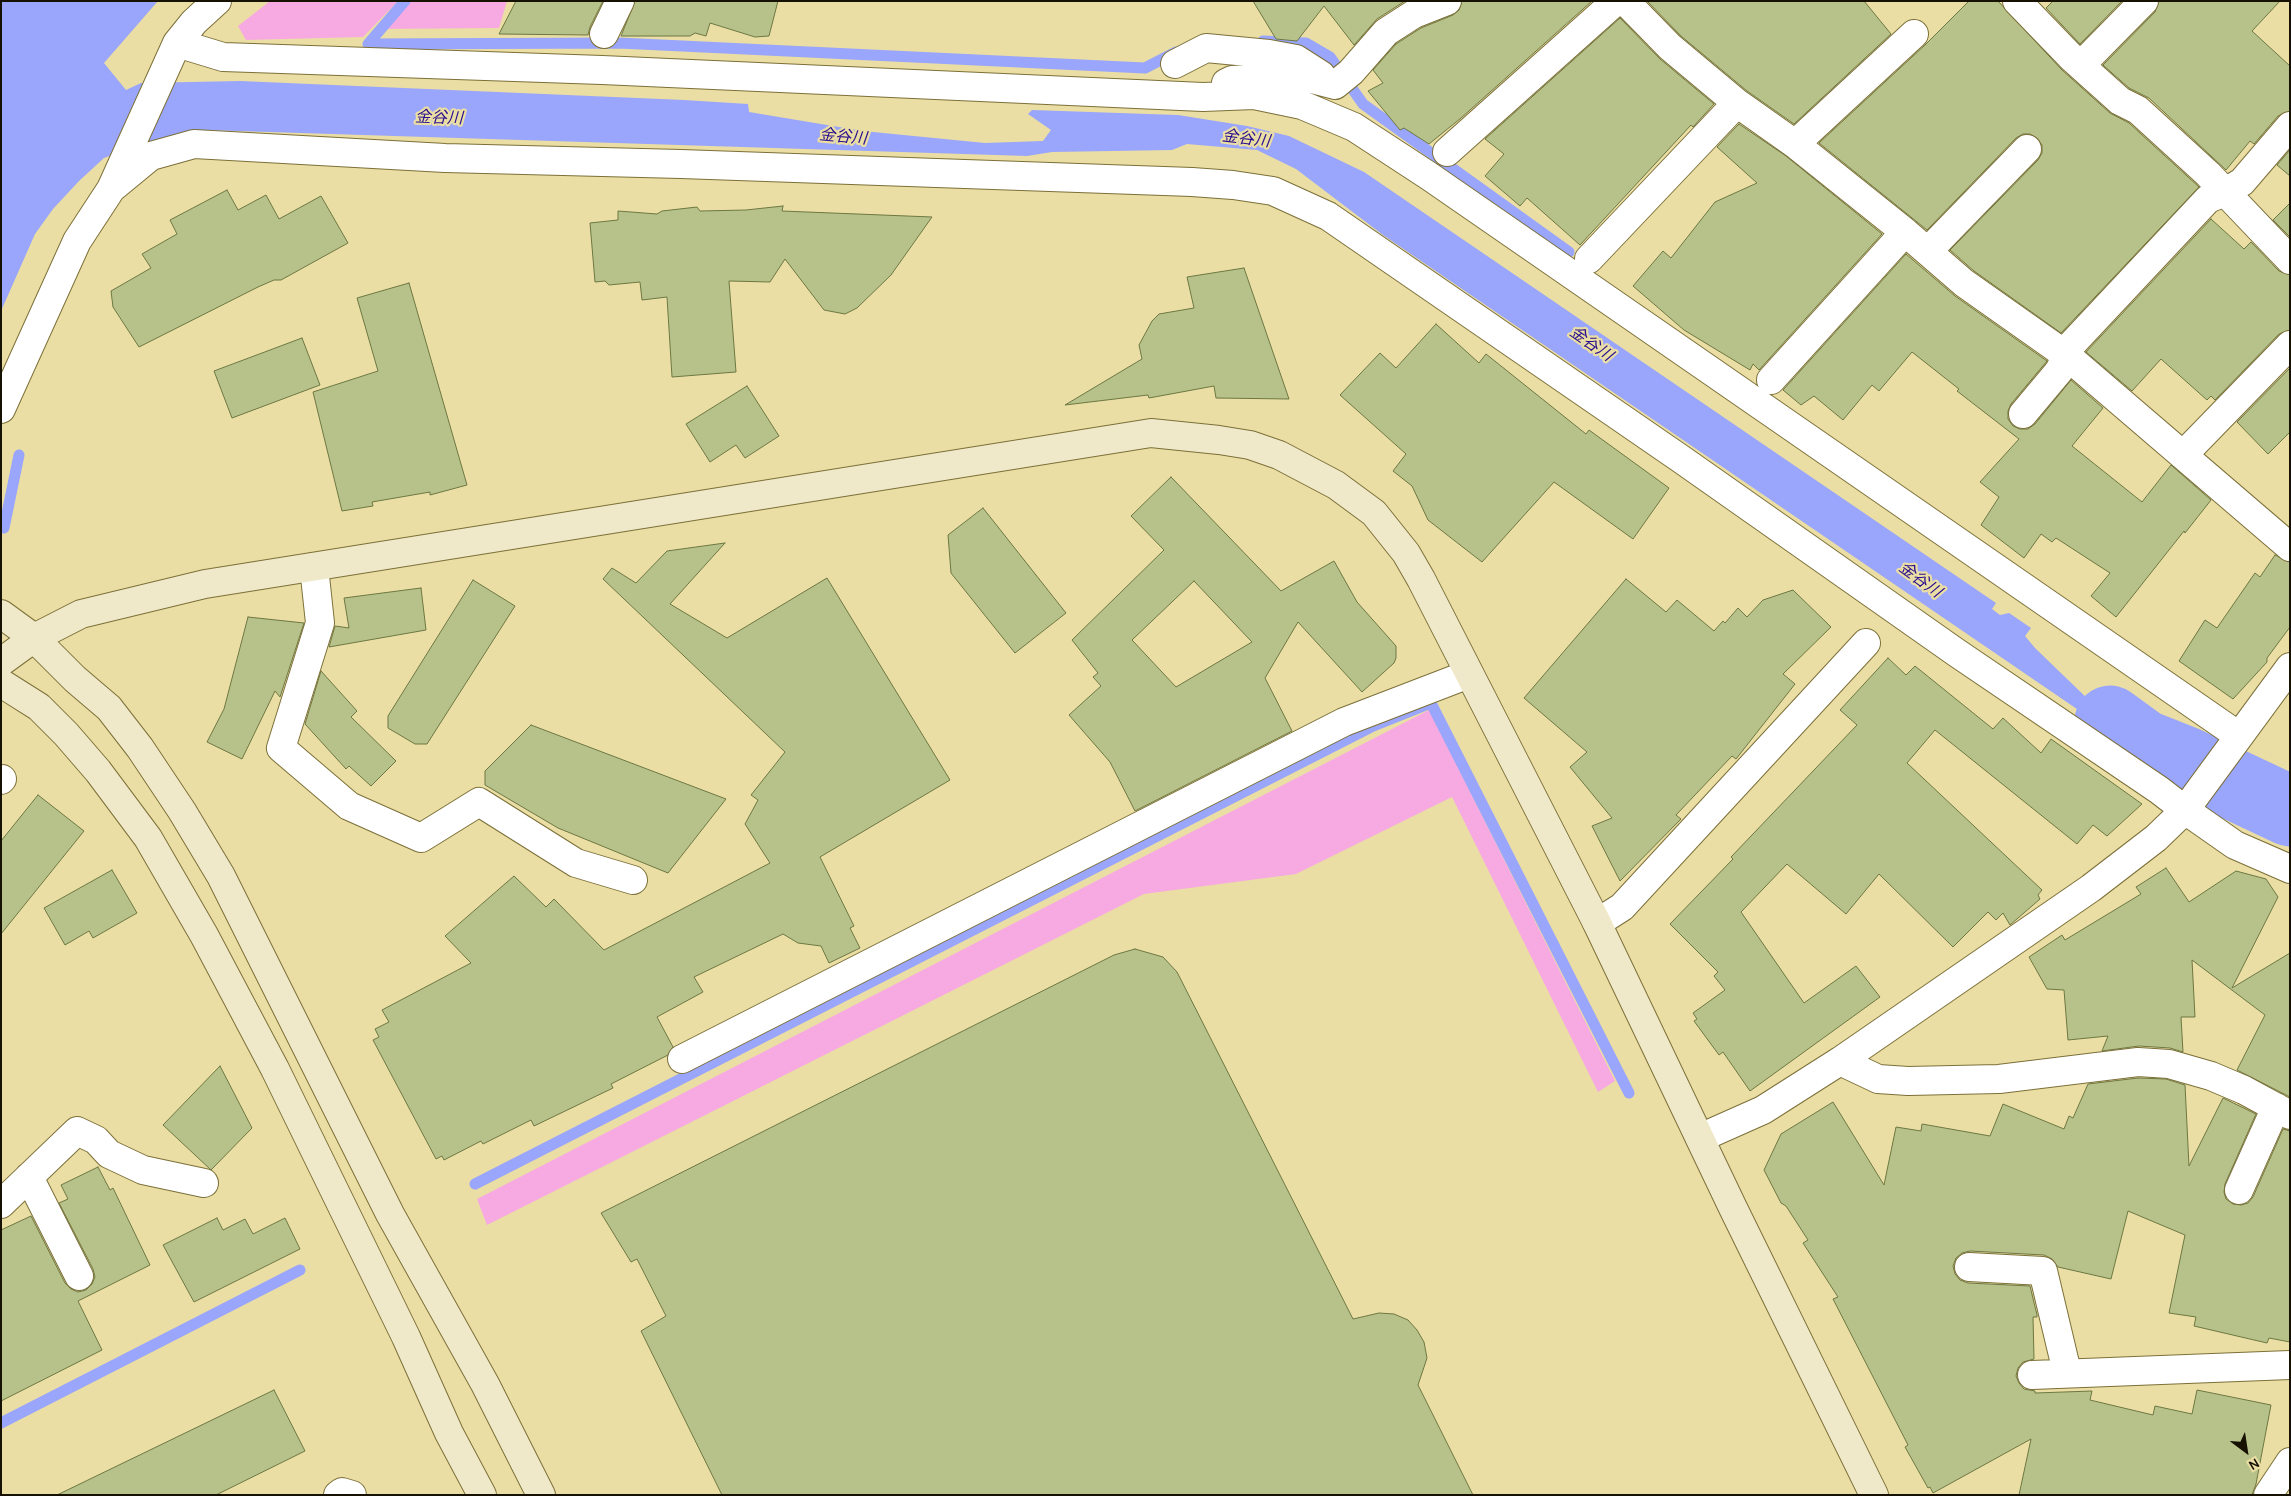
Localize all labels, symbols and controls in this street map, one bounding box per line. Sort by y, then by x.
water label: 金谷川 [415,108,463,128]
water label: 金谷川 [818,125,868,149]
water label: 金谷川 [1221,127,1271,151]
water label: 金谷川 [1566,322,1616,366]
water label: 金谷川 [1895,558,1945,602]
north arrow [2221,1426,2271,1476]
text: N [2245,1454,2263,1474]

